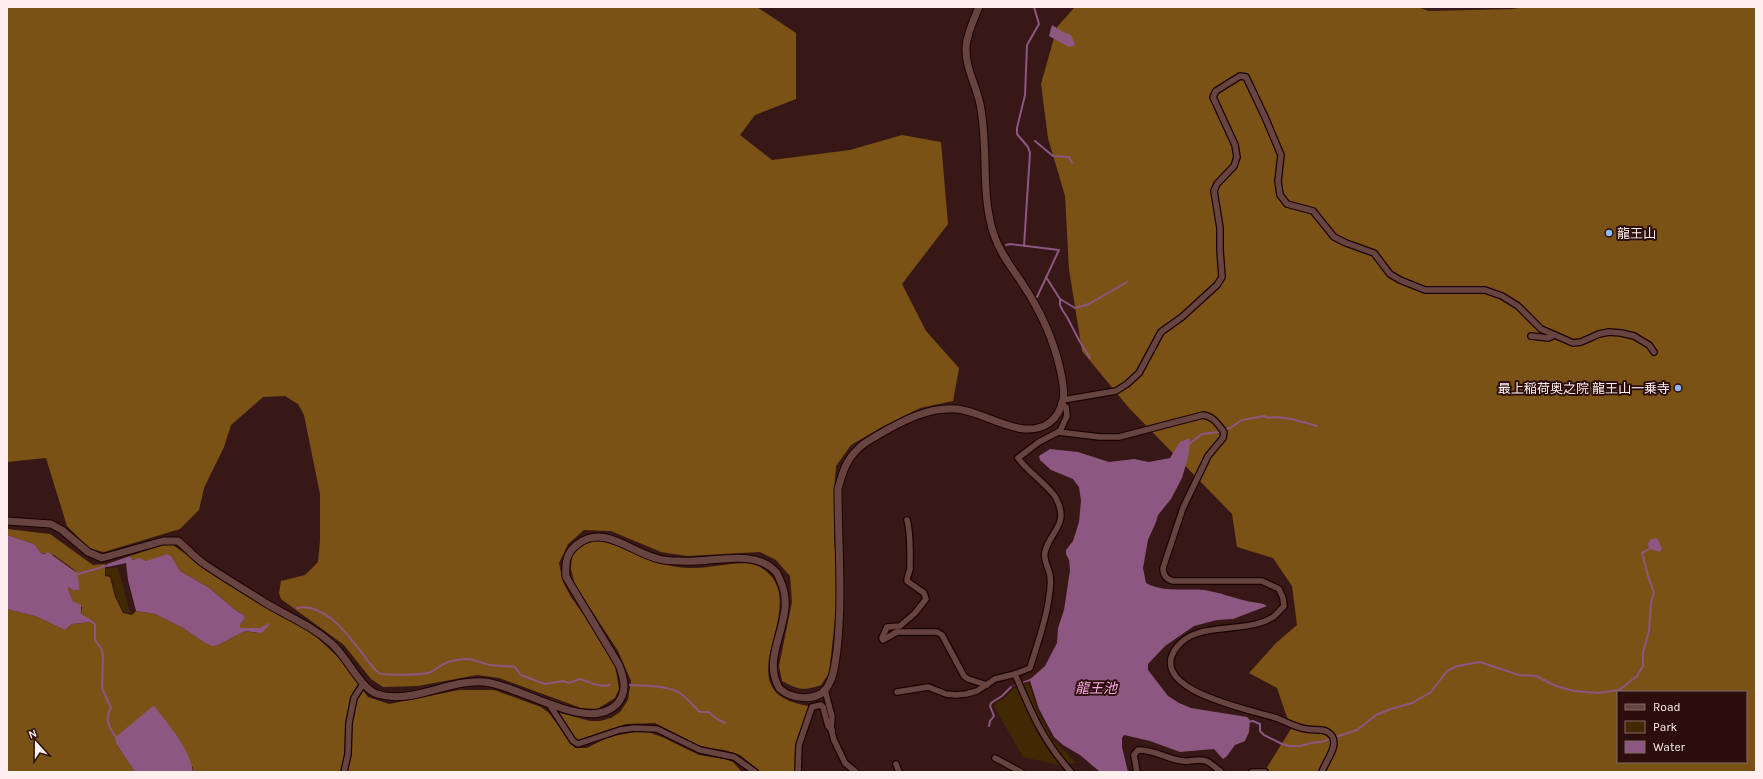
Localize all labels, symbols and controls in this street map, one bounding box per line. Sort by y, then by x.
place label: 龍王山 [1617,226,1656,241]
marker: 龍王山 [1604,228,1614,238]
place label: 最上稲荷奥之院 龍王山一乗寺 [1498,381,1670,396]
marker: 最上稲荷奥之院 龍王山一乗寺 [1673,383,1683,393]
water label: 龍王池 [1075,680,1119,697]
legend [1617,691,1747,763]
text: Road [1653,700,1681,714]
text: Park [1653,720,1678,734]
north arrow [16,723,56,763]
text: N [27,727,39,742]
text: Water [1653,740,1686,754]

